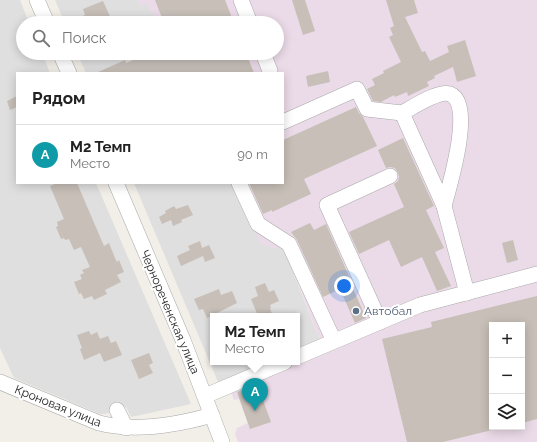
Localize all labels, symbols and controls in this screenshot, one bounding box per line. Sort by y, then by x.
search box [16,16,284,60]
icon: search [30,27,52,49]
text: Поиск [62,29,107,47]
text: Рядом [32,88,85,108]
text: М2 Темп [70,138,131,156]
text: A [41,147,49,162]
text: 90 m [237,147,268,162]
text: Место [70,156,110,171]
street label: Чернореченская улица [138,248,202,376]
your location [334,276,354,296]
place label: Автобал [364,304,412,318]
marker: Автобал [351,306,361,316]
popup [210,313,300,365]
map controls [489,322,525,430]
button: + [489,322,525,358]
text: М2 Темп [224,323,286,341]
text: Место [224,341,264,356]
button: − [489,358,525,394]
pin: A [242,378,268,411]
street label: Кроновая улица [13,382,103,430]
button: layers [489,394,525,430]

